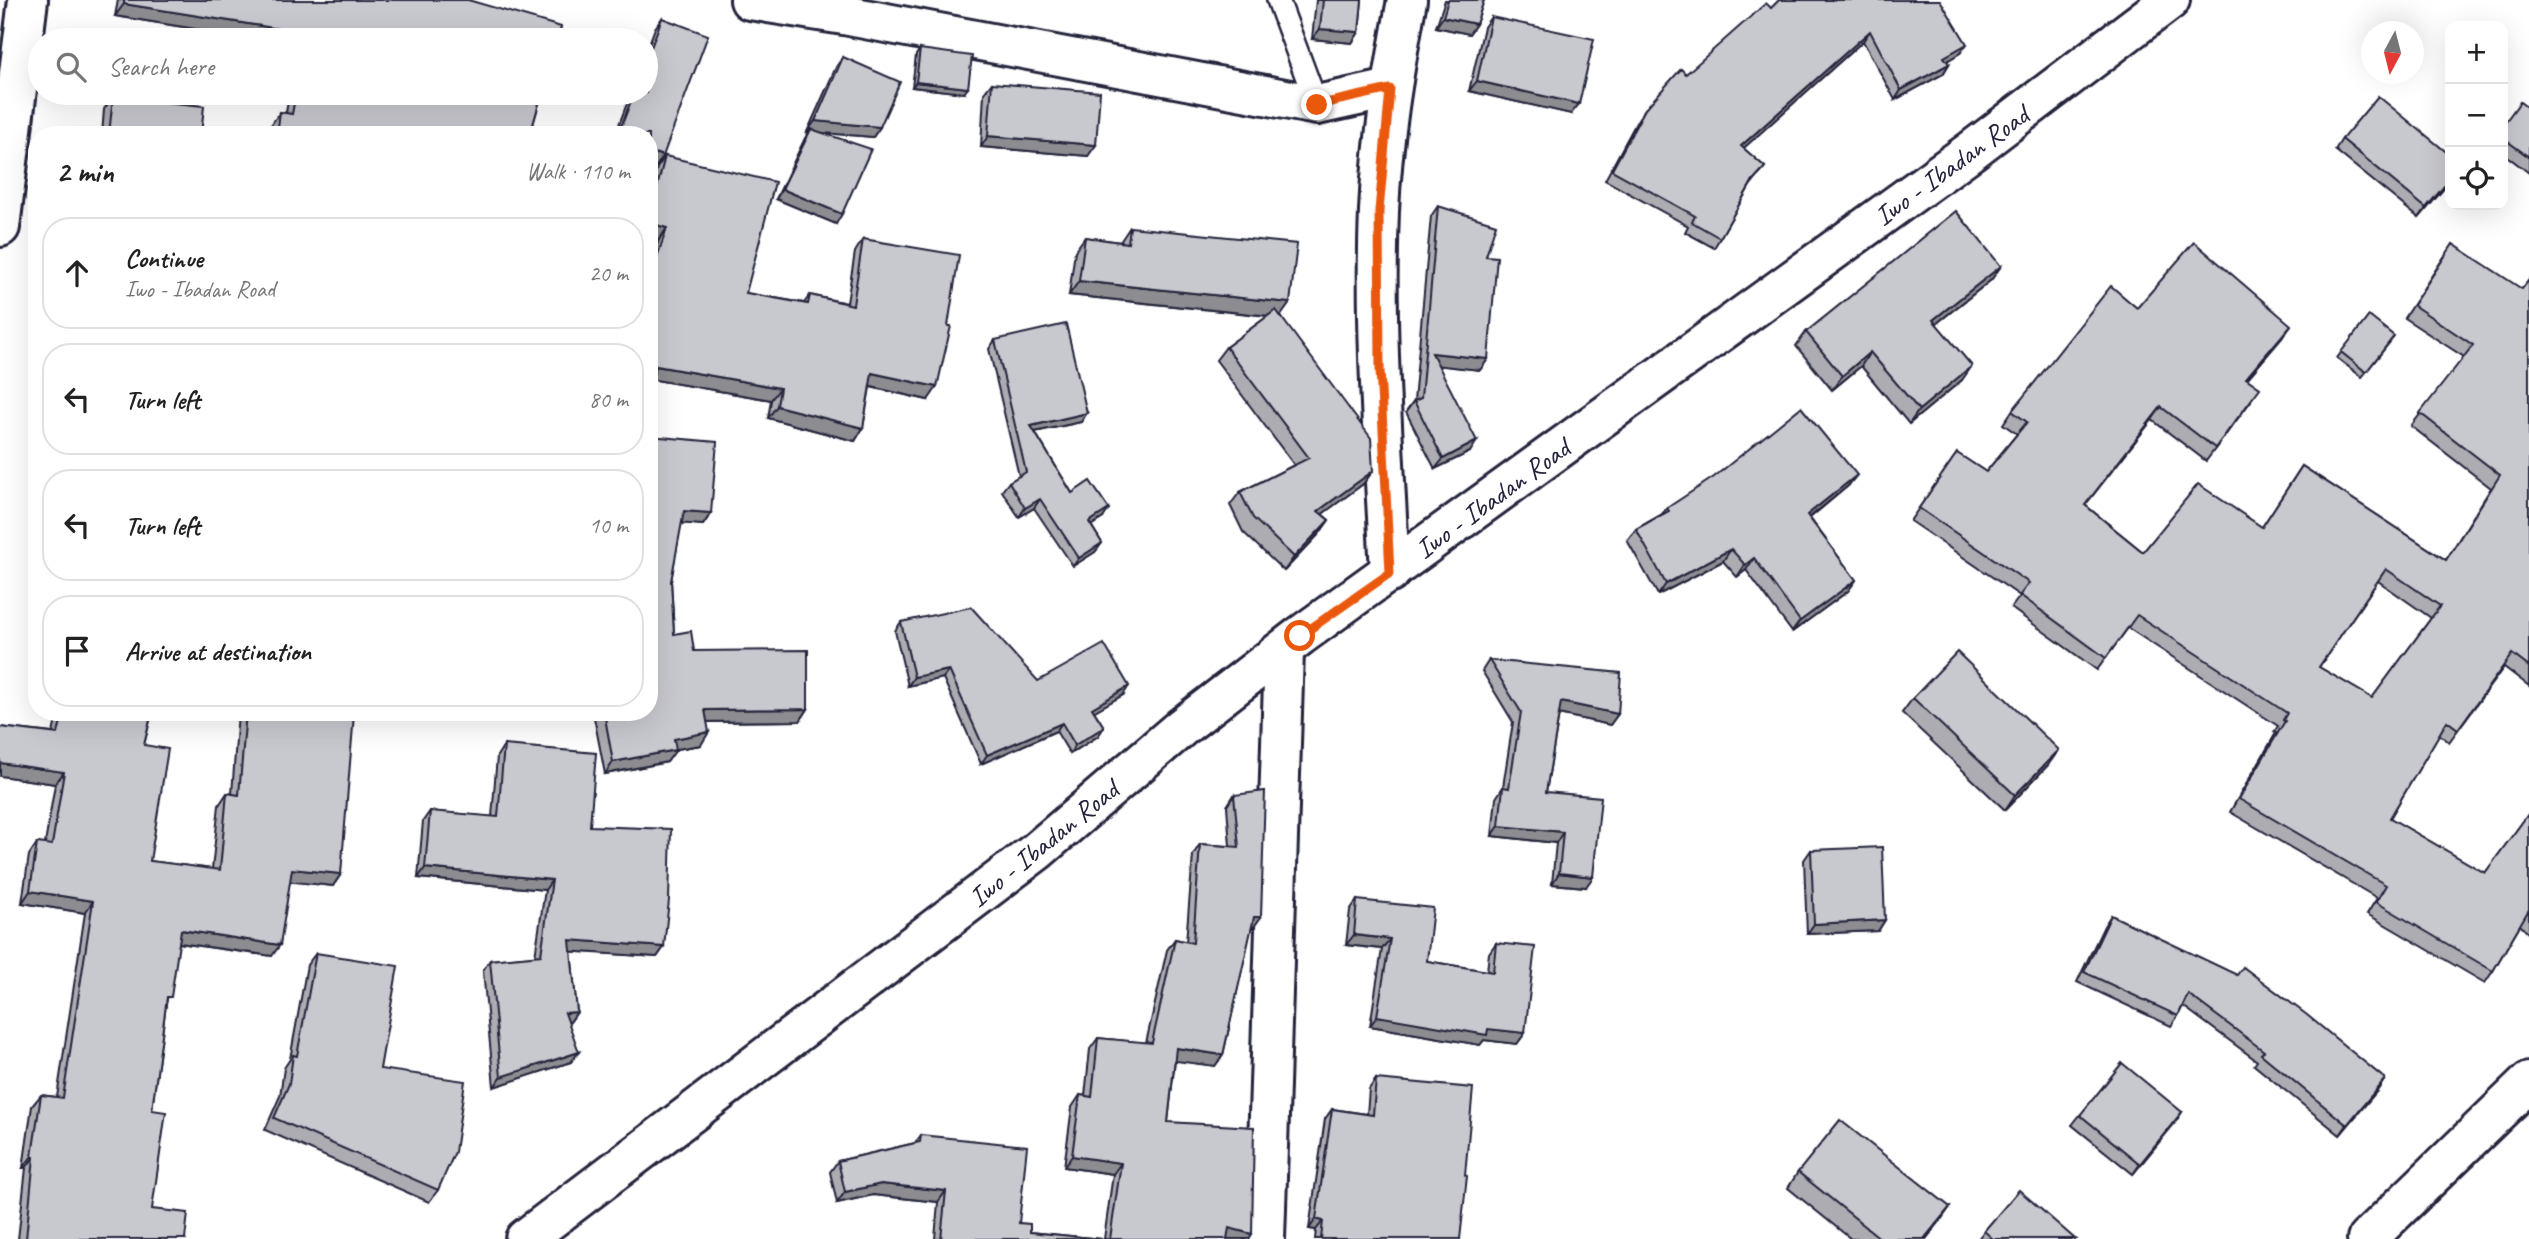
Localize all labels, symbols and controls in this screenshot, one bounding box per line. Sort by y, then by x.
north arrow [2361,21,2424,84]
map controls [2445,21,2508,210]
button: + [2445,21,2508,84]
search box [28,28,658,105]
icon: search [52,48,90,86]
text: Search here [108,50,214,83]
button: − [2445,84,2508,147]
route end [1301,89,1332,120]
street label: Iwo - Ibadan Road [1867,95,2039,233]
button: locate [2445,147,2508,210]
text: 2 min [56,153,113,191]
text: Walk · 110 m [526,157,630,186]
text: Continue [125,242,203,275]
icon: ahead [58,254,96,292]
text: 20 m [589,259,628,288]
text: Iwo - Ibadan Road [125,275,275,304]
icon: left [58,380,96,418]
text: Turn left [125,383,200,416]
text: 80 m [589,385,628,414]
street label: Iwo - Ibadan Road [1408,428,1580,566]
icon: left [58,506,96,544]
text: Turn left [125,509,200,542]
text: 10 m [589,511,628,540]
route start [1284,620,1315,651]
icon: arrive [58,632,96,670]
text: Arrive at destination [125,635,311,668]
street label: Iwo - Ibadan Road [961,770,1128,914]

